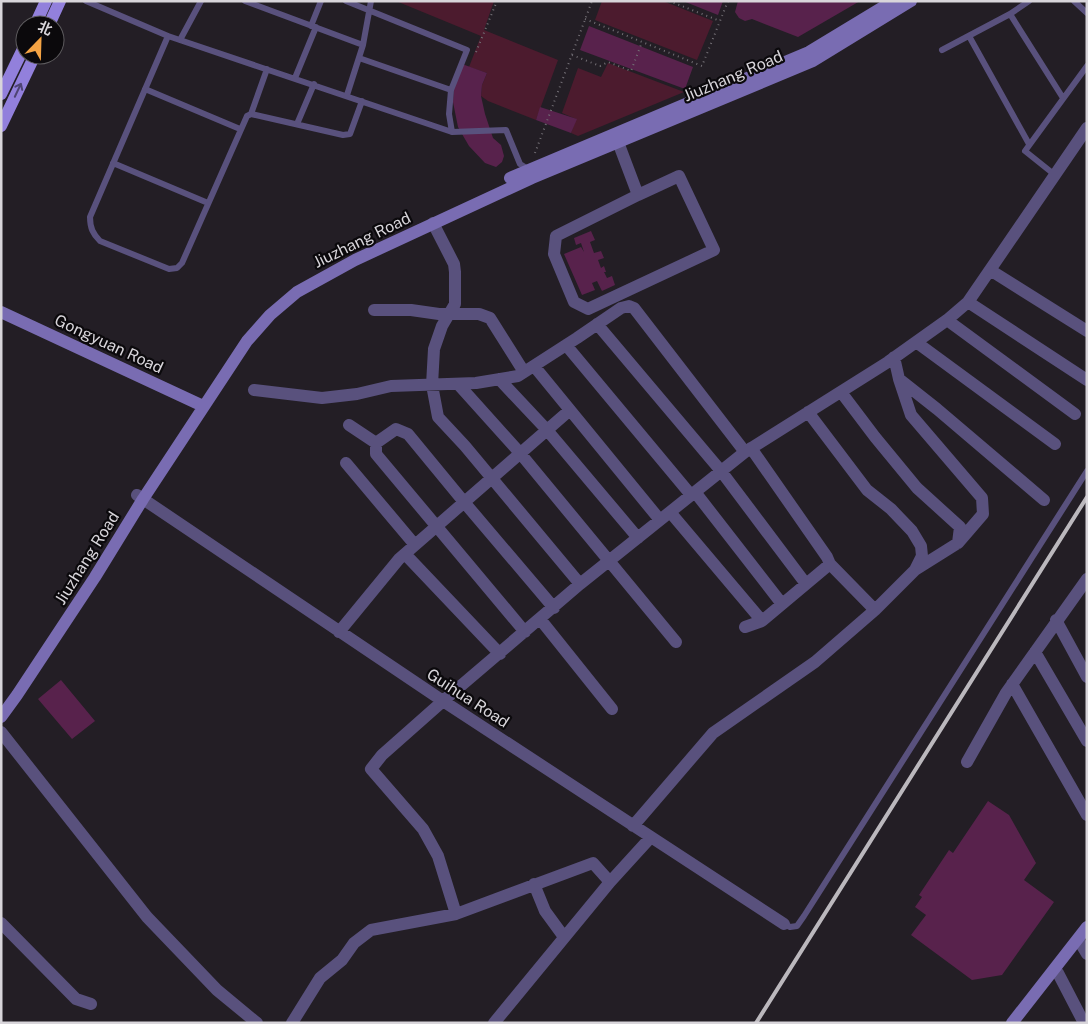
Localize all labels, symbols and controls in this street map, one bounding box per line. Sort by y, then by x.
north arrow [15,15,65,65]
text: 北 [36,18,55,38]
street label: Jiuzhang Road [680,47,786,105]
one-way arrow [13,83,23,98]
street label: Jiuzhang Road [310,208,414,272]
street label: Gongyuan Road [52,311,166,377]
street label: Jiuzhang Road [51,508,123,608]
street label: Guihua Road [423,664,513,732]

